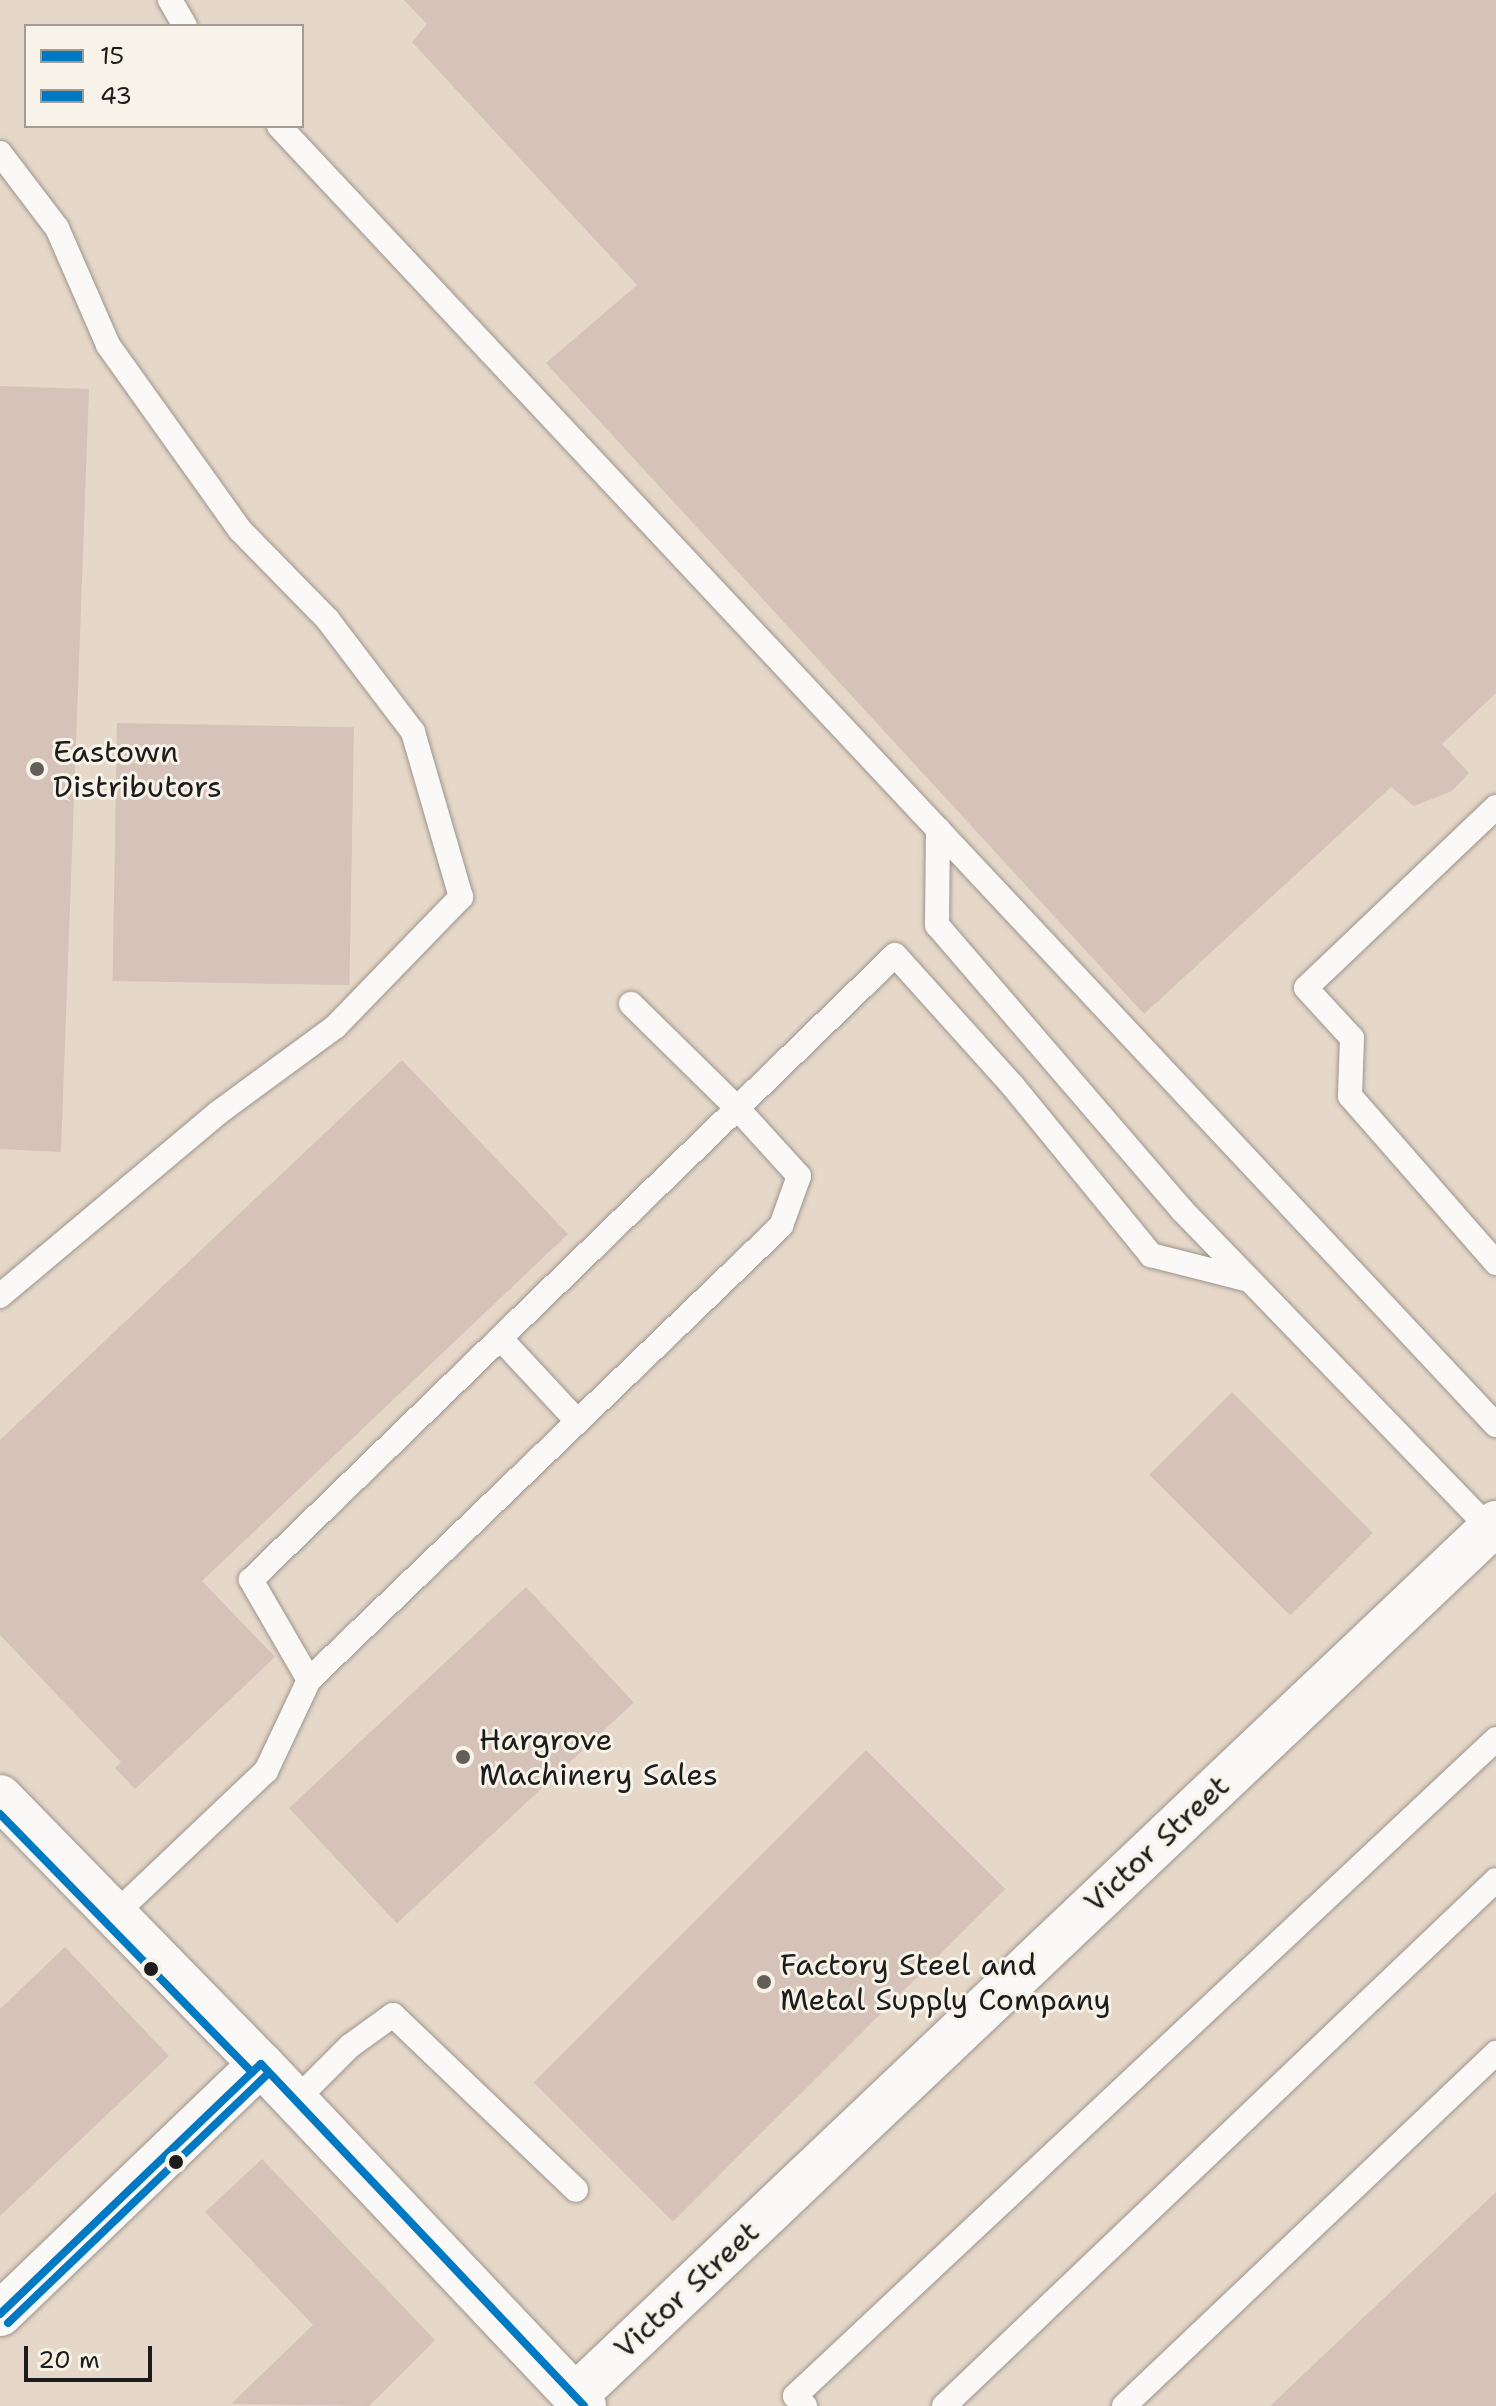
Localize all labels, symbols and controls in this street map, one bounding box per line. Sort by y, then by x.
legend [24,24,304,128]
text: 15 [100,40,124,72]
text: 43 [100,80,132,112]
place label: Eastown Distributors [53,734,222,804]
marker: Eastown Distributors [28,760,46,778]
place label: Hargrove Machinery Sales [479,1722,718,1792]
marker: Hargrove Machinery Sales [454,1748,472,1766]
street label: Victor Street [1077,1768,1237,1920]
place label: Factory Steel and Metal Supply Company [780,1947,1111,2018]
unlabelled marker [143,1961,159,1977]
marker: Factory Steel and Metal Supply Company [755,1973,773,1991]
unlabelled marker [168,2154,184,2170]
street label: Victor Street [607,2214,767,2366]
scale bar [28,2330,156,2380]
text: 20 m [38,2344,100,2376]

